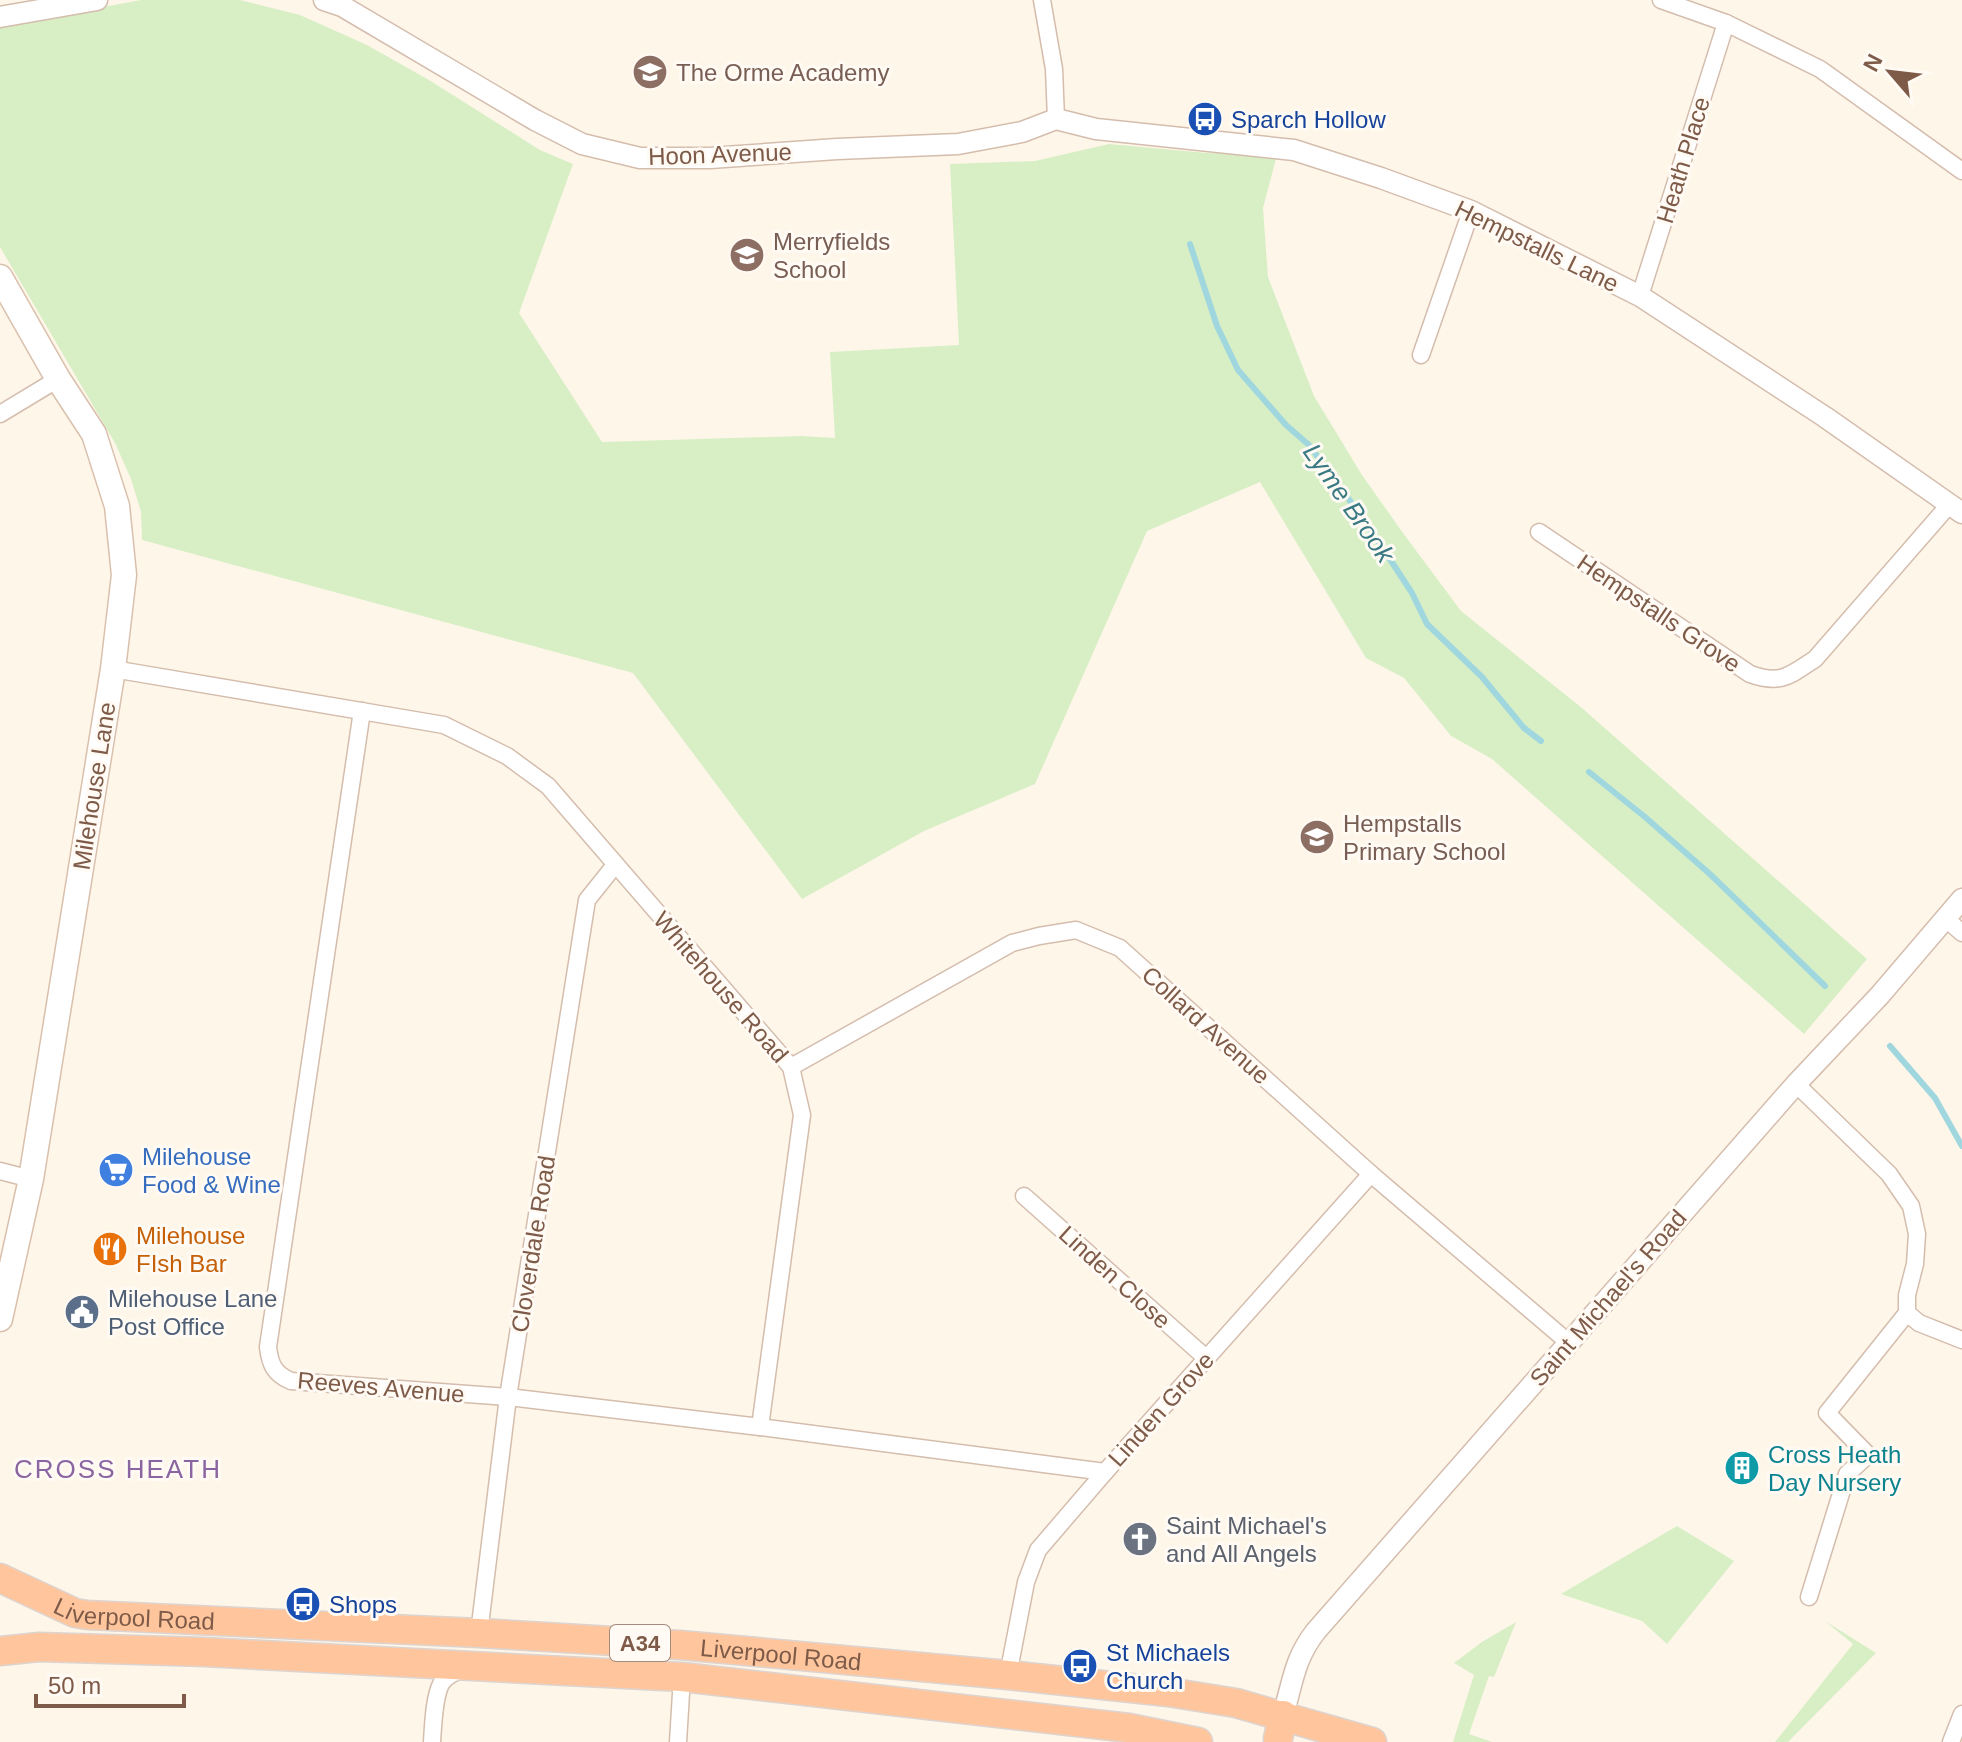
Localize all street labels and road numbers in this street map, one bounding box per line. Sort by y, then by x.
street label: Heath Place [1651,94,1715,226]
street label: Hoon Avenue [648,138,792,170]
street label: Hempstalls Lane [1451,195,1623,297]
street label: Hempstalls Grove [1572,548,1746,678]
street label: Milehouse Lane [67,700,121,872]
street label: Whitehouse Road [648,906,794,1068]
street label: Collard Avenue [1137,961,1275,1089]
street label: Cloverdale Road [506,1154,560,1334]
street label: Saint Michael's Road [1524,1204,1692,1392]
street label: Linden Close [1054,1220,1176,1334]
street label: Linden Grove [1103,1346,1219,1472]
street label: Reeves Avenue [296,1366,466,1408]
street label: Liverpool Road [50,1592,215,1634]
road number: A34 [610,1625,670,1661]
street label: Liverpool Road [699,1633,863,1675]

